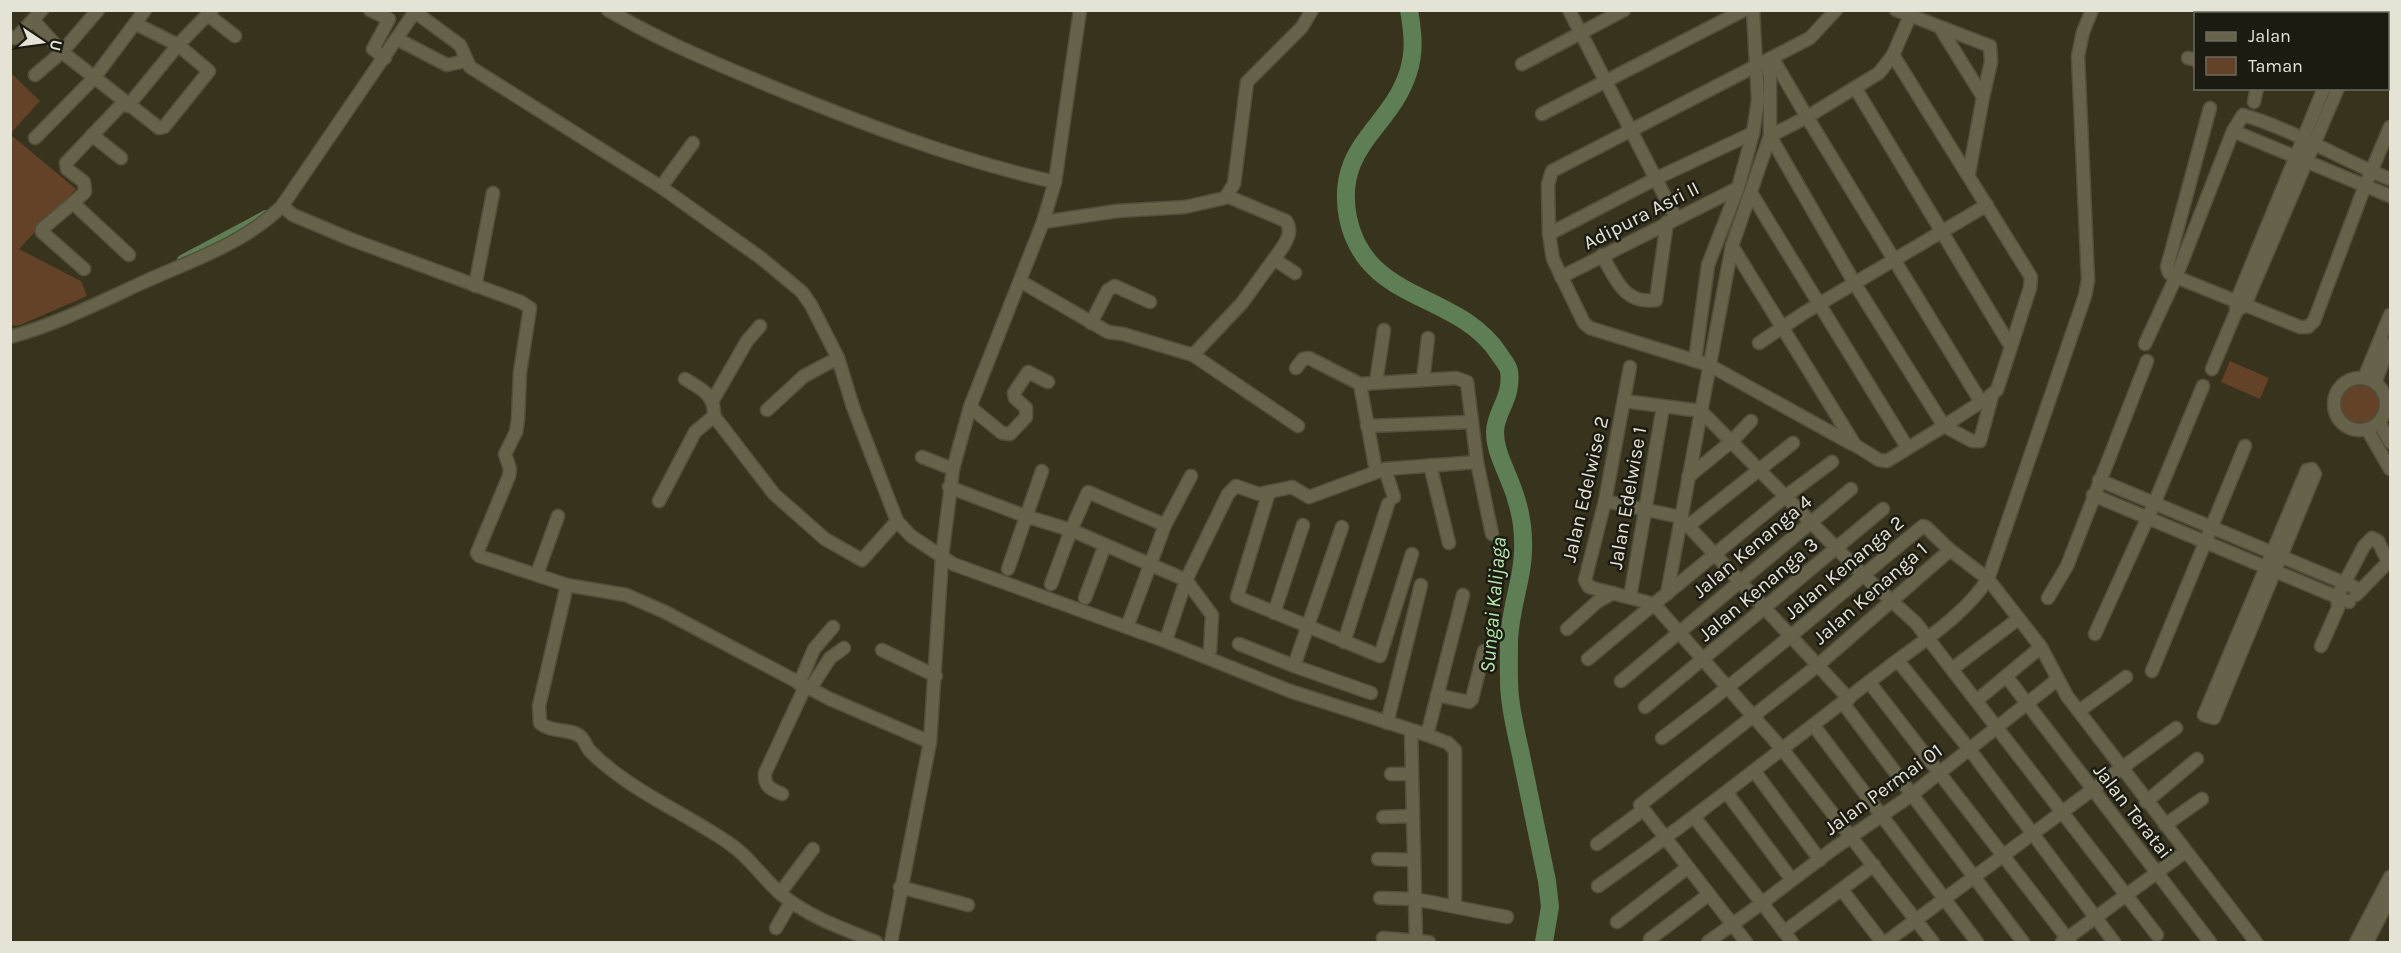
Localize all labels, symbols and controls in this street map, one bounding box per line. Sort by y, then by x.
north arrow [12,12,72,72]
legend [2194,12,2389,90]
text: Jalan [2248,25,2291,47]
text: U [46,38,67,53]
text: Taman [2248,55,2303,77]
street label: Adipura Asri II [1579,176,1703,255]
street label: Jalan Edelwise 2 [1558,414,1613,564]
street label: Jalan Edelwise 1 [1604,425,1651,571]
street label: Jalan Kenanga 4 [1688,490,1817,603]
street label: Jalan Kenanga 2 [1780,511,1909,624]
street label: Jalan Kenanga 3 [1694,533,1823,646]
water label: Sungai Kalijaga [1475,536,1511,674]
street label: Jalan Kenanga 1 [1809,538,1932,649]
street label: Jalan Permai 01 [1820,739,1947,840]
street label: Jalan Teratai [2088,759,2177,863]

